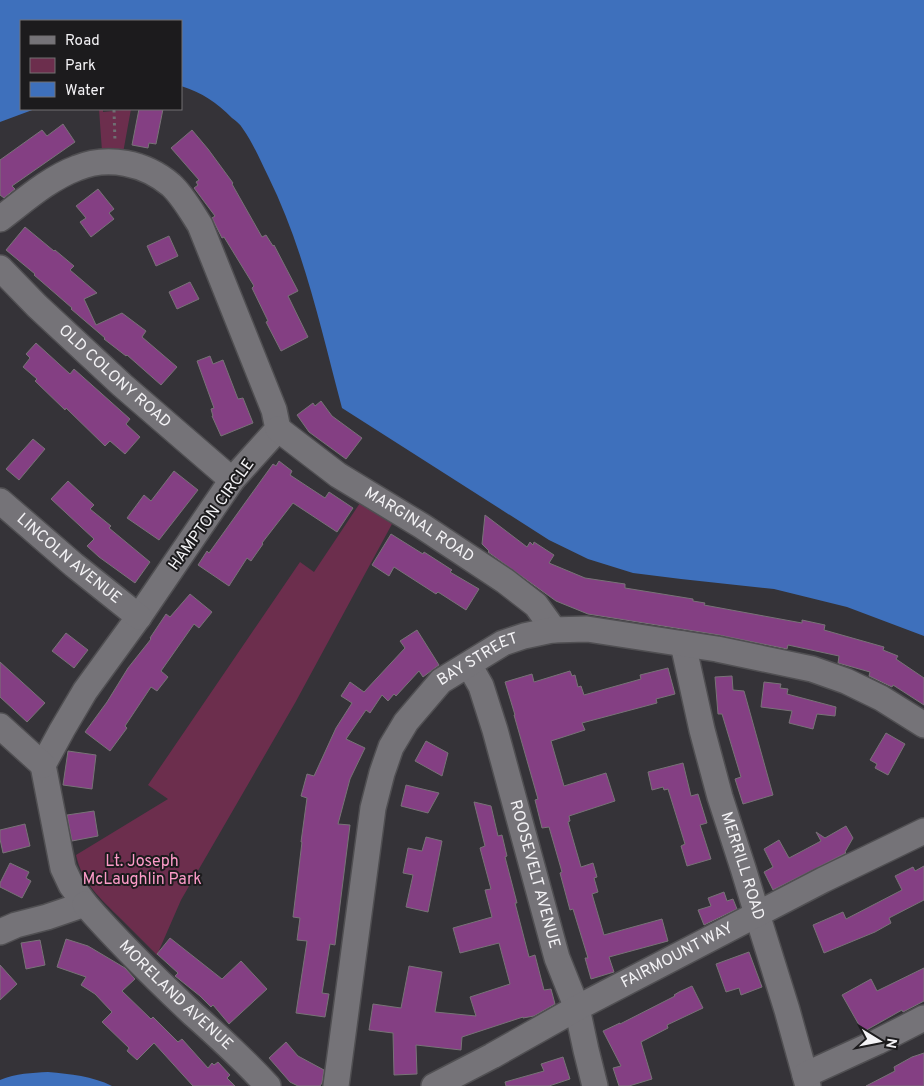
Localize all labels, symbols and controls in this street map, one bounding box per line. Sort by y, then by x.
legend [20,20,182,110]
text: Road [65,32,100,51]
text: Park [65,57,96,76]
text: Water [65,82,105,101]
street label: OLD COLONY ROAD [54,321,175,433]
street label: HAMPTON CIRCLE [165,455,259,575]
street label: MARGINAL ROAD [360,483,478,568]
street label: LINCOLN AVENUE [12,510,125,609]
street label: BAY STREET [434,629,521,691]
street label: ROOSEVELT AVENUE [505,798,564,951]
street label: MERRILL ROAD [716,809,768,923]
park label: Lt. Joseph McLaughlin Park [82,852,202,890]
street label: FAIRMOUNT WAY [618,918,737,993]
street label: MORELAND AVENUE [114,937,237,1055]
north arrow [854,1016,904,1066]
text: N [881,1037,900,1049]

